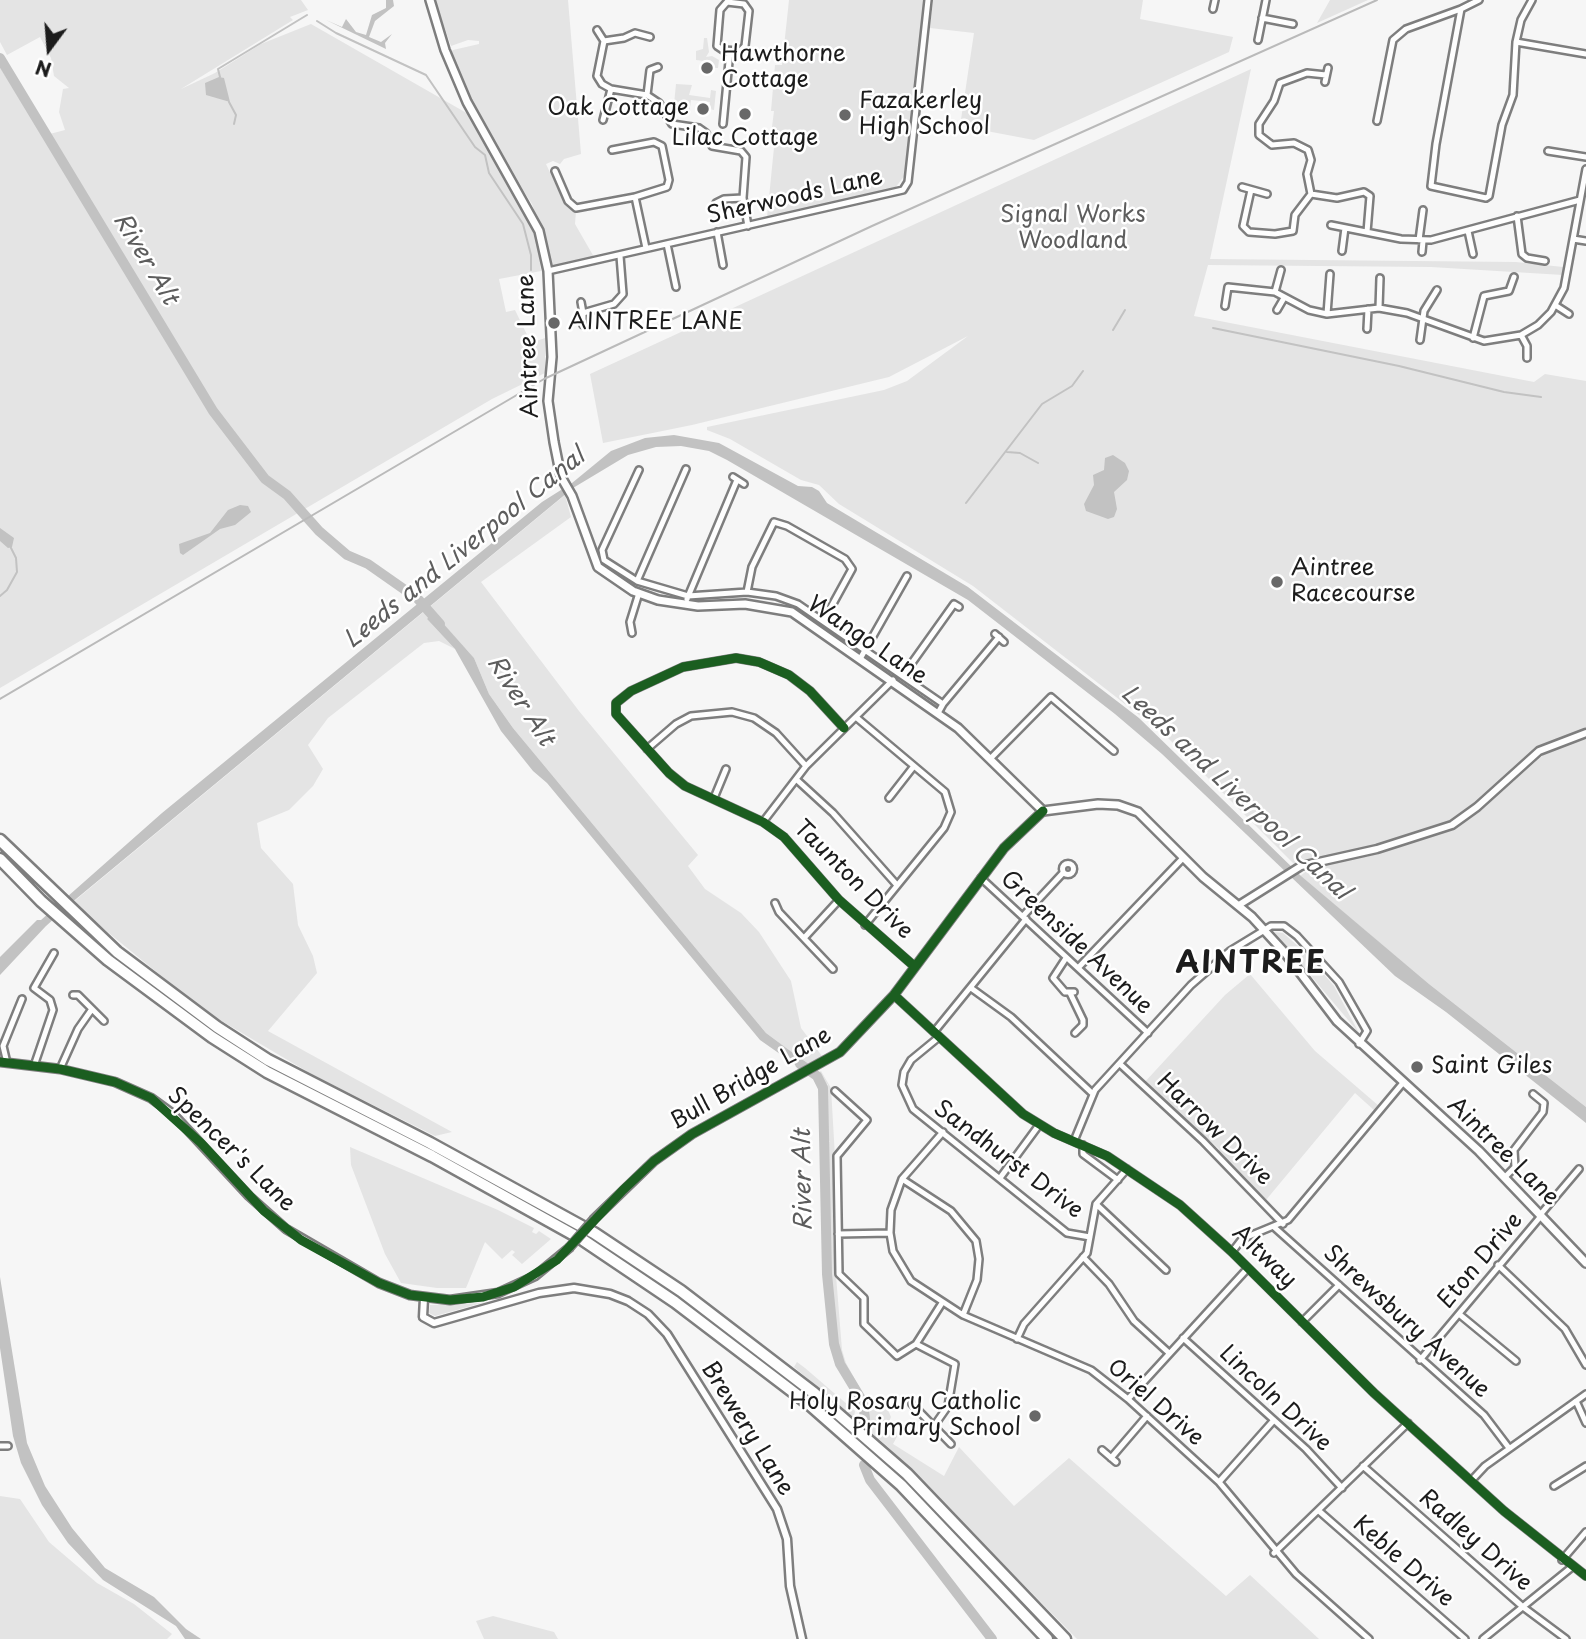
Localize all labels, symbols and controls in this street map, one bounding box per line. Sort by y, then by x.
north arrow [14,14,84,84]
place label: Hawthorne Cottage [721,41,846,95]
text: N [32,54,54,85]
marker: Hawthorne Cottage [699,60,715,76]
place label: Fazakerley High School [859,88,990,142]
place label: Oak Cottage [547,95,689,123]
marker: Oak Cottage [695,101,711,117]
marker: Lilac Cottage [737,106,753,122]
marker: Fazakerley High School [837,107,853,123]
place label: Lilac Cottage [672,125,818,153]
street label: Sherwoods Lane [704,163,886,231]
park label: Signal Works Woodland [1000,202,1146,256]
water label: River Alt [106,208,184,310]
street label: Aintree Lane [513,273,545,419]
place label: AINTREE LANE [568,309,743,337]
marker: AINTREE LANE [546,315,562,331]
water label: Leeds and Liverpool Canal [339,443,591,655]
place label: Aintree Racecourse [1291,555,1415,609]
marker: Aintree Racecourse [1269,574,1285,590]
street label: Wango Lane [802,591,932,691]
water label: River Alt [480,650,560,752]
water label: Leeds and Liverpool Canal [1115,680,1355,906]
street label: Taunton Drive [788,815,918,945]
street label: Greenside Avenue [994,866,1158,1020]
district label: AINTREE [1176,947,1326,983]
street label: Bull Bridge Lane [665,1022,837,1136]
place label: Saint Giles [1431,1053,1552,1081]
marker: Saint Giles [1409,1059,1425,1075]
street label: Harrow Drive [1151,1068,1277,1192]
street label: Spencer's Lane [161,1082,301,1218]
street label: Aintree Lane [1441,1092,1565,1212]
street label: Sandhurst Drive [928,1095,1088,1225]
water label: River Alt [789,1129,819,1231]
street label: Eton Drive [1433,1207,1529,1315]
street label: Altway [1226,1220,1302,1294]
street label: Shrewsbury Avenue [1317,1240,1495,1404]
street label: Lincoln Drive [1213,1340,1337,1458]
street label: Oriel Drive [1101,1354,1209,1452]
street label: Brewery Lane [695,1357,799,1501]
place label: Holy Rosary Catholic Primary School [789,1389,1021,1443]
marker: Holy Rosary Catholic Primary School [1027,1408,1043,1424]
street label: Radley Drive [1413,1484,1537,1598]
street label: Keble Drive [1347,1511,1459,1613]

